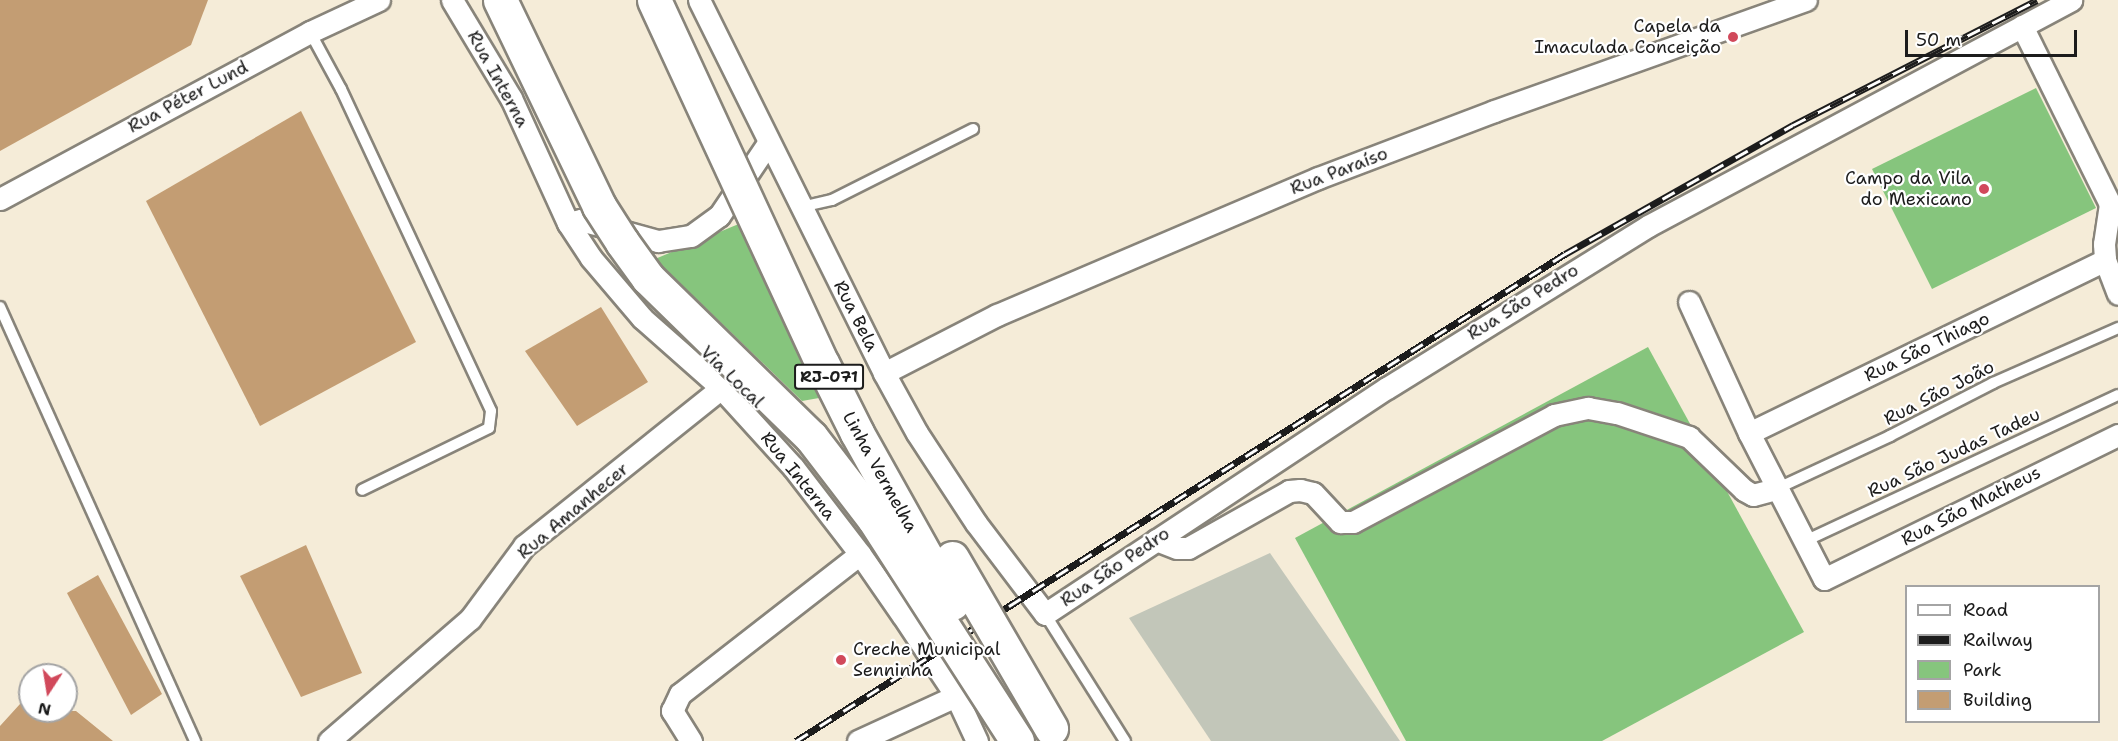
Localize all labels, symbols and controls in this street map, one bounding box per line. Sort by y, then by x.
place label: Capela da Imaculada Conceição [1534,16,1721,58]
scale bar [1908,18,2080,56]
street label: Rua Interna [463,27,533,131]
text: 50 m [1916,28,1961,52]
marker: Capela da Imaculada Conceição [1726,30,1740,44]
street label: Rua Péter Lund [124,56,252,138]
street label: Rua Paraíso [1287,143,1391,199]
place label: Campo da Vila do Mexicano [1845,168,1972,210]
marker: Campo da Vila do Mexicano [1977,182,1991,196]
street label: Rua São Pedro [1463,259,1583,345]
street label: Rua Bela [829,277,883,355]
street label: Rua São Thiago [1861,307,1993,387]
street label: Via Local [696,341,768,413]
street label: Rua São João [1880,356,1998,430]
road number: RJ-071 [793,364,865,390]
street label: Rua São Judas Tadeu [1864,404,2044,502]
street label: Linha Vermelha [838,408,922,536]
street label: Rua Interna [756,428,840,524]
street label: Rua Amanhecer [513,458,633,564]
street label: Rua São Matheus [1898,462,2044,550]
street label: Rua São Pedro [1056,523,1174,611]
legend [1905,585,2100,723]
text: Road [1963,598,2008,622]
text: Railway [1963,628,2033,652]
place label: Creche Municipal Senninha [853,639,1000,682]
marker: Creche Municipal Senninha [834,653,848,667]
text: Park [1963,658,2002,682]
north arrow [18,663,78,723]
text: Building [1963,688,2032,712]
text: N [36,698,53,721]

